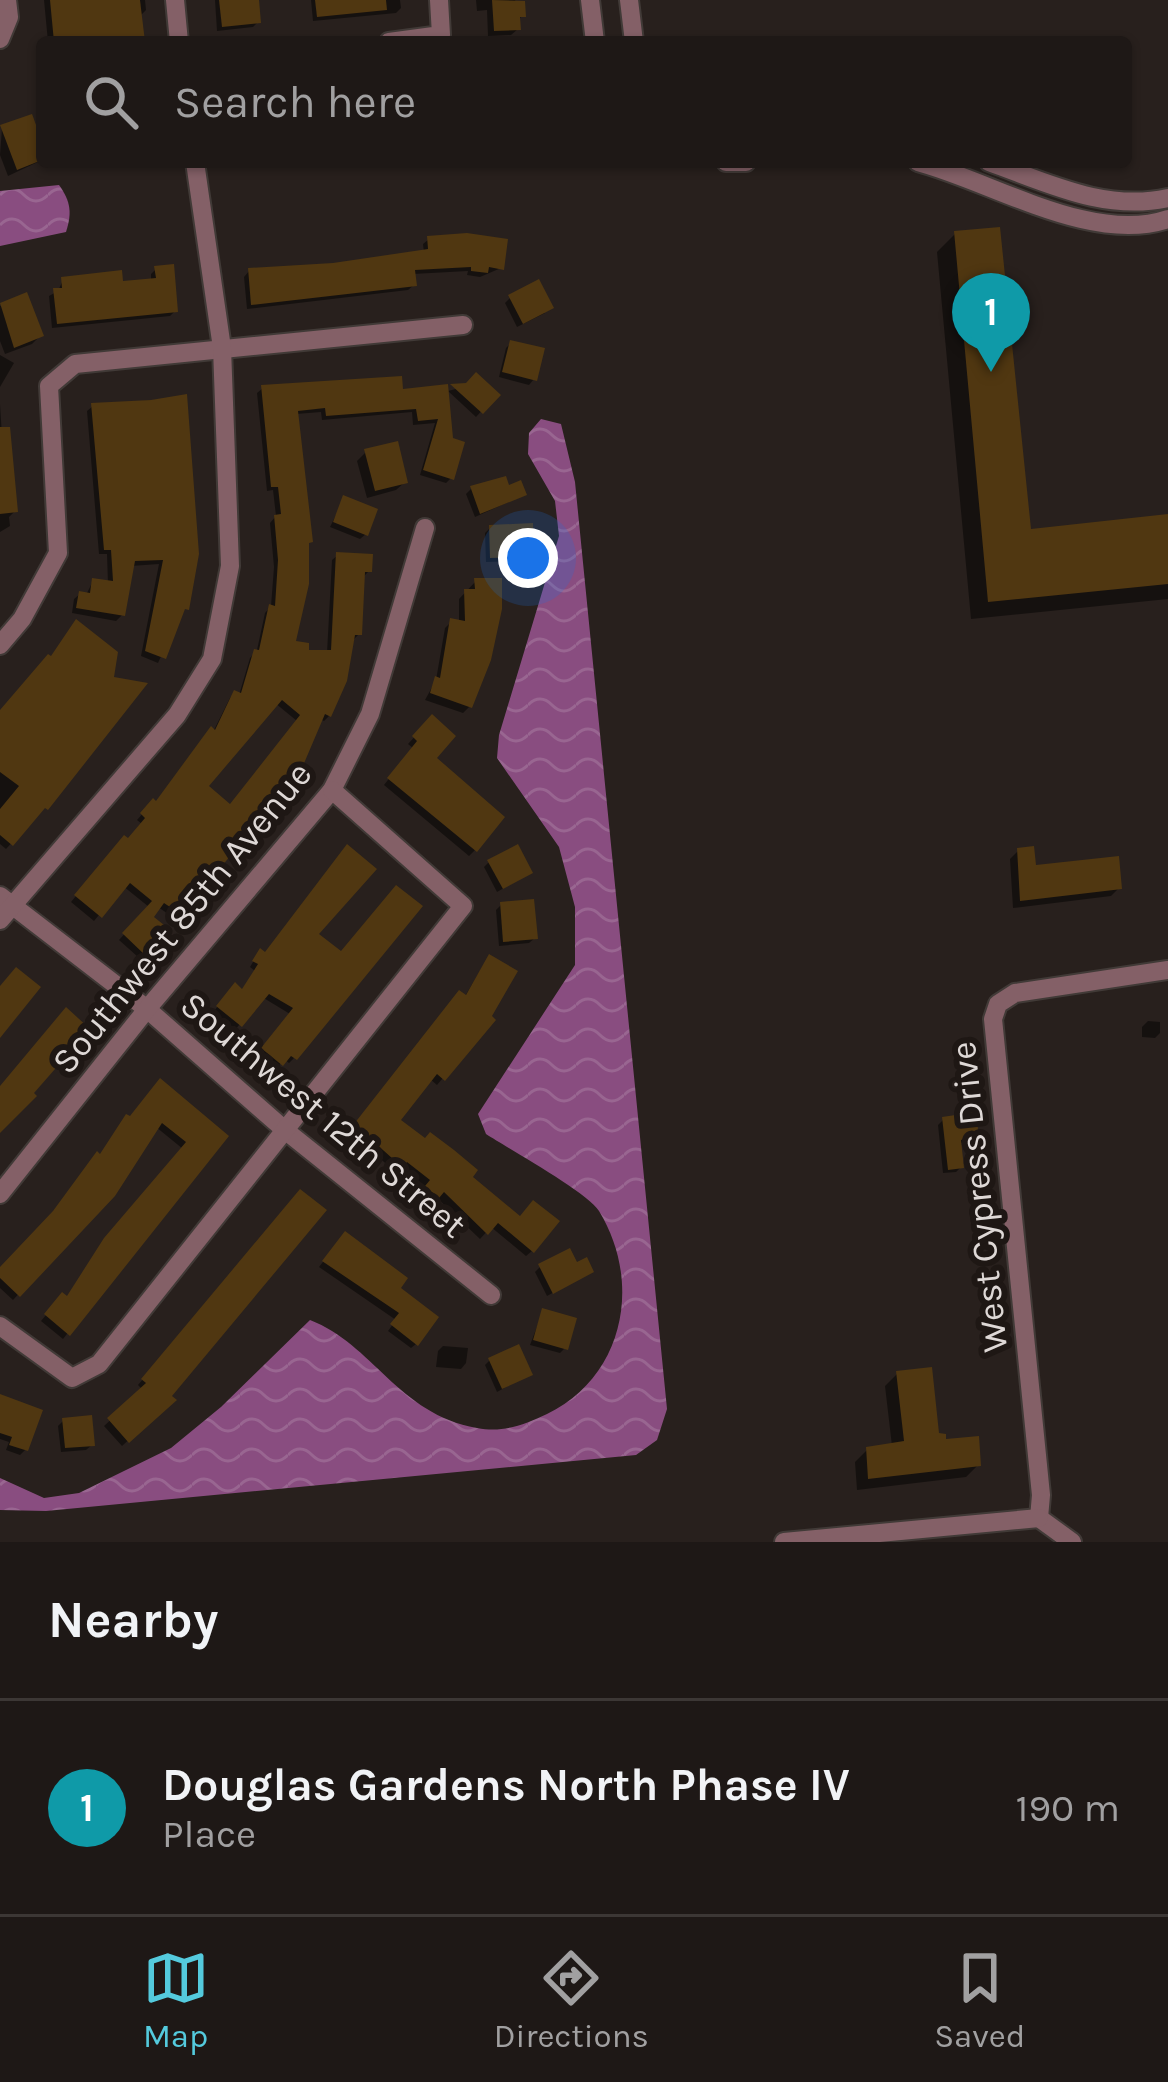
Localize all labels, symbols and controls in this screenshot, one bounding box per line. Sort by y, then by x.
search box [36,36,1132,168]
icon: search [78,69,144,135]
text: Search here [174,76,416,128]
pin: 1 [952,273,1030,372]
your location [498,528,558,588]
street label: Southwest 85th Avenue [43,753,320,1082]
street label: Southwest 12th Street [172,983,475,1246]
street label: West Cypress Drive [942,1039,1016,1354]
text: Nearby [48,1590,218,1650]
text: Douglas Gardens North Phase IV [162,1759,850,1811]
text: 1 [80,1785,94,1831]
text: 190 m [1016,1785,1120,1831]
text: Place [162,1811,256,1857]
tab: Map [143,1945,209,2055]
tab: Directions [494,1945,649,2055]
tab: Saved [934,1945,1025,2055]

